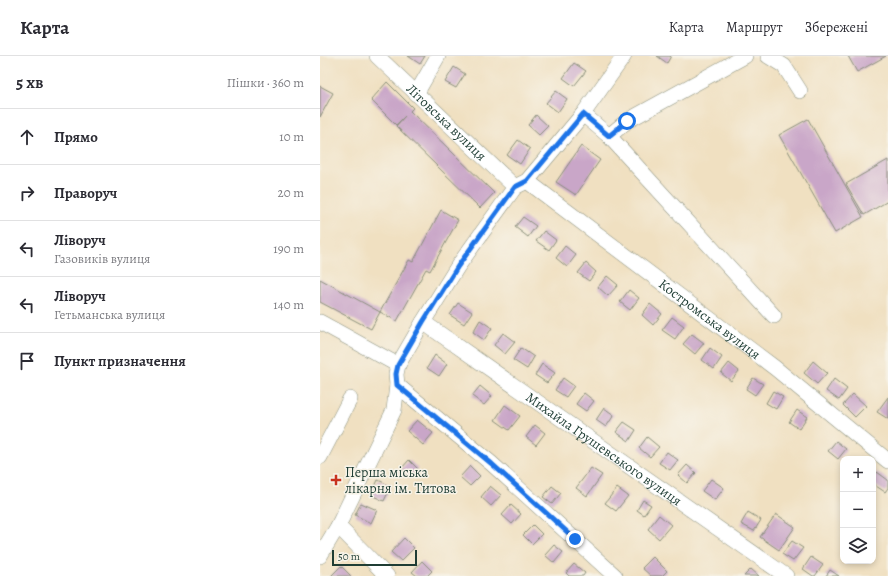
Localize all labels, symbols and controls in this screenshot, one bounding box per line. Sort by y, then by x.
text: Карта [20,15,69,41]
text: Карта [669,18,704,37]
text: Маршрут [726,18,783,37]
text: Збережені [805,18,868,37]
text: 5 хв [16,71,44,94]
text: Пішки · 360 m [227,74,304,91]
street label: Літовська вулиця [402,79,491,165]
route start [618,112,636,130]
icon: ahead [16,126,38,148]
text: Прямо [54,127,98,147]
text: 10 m [279,128,304,145]
icon: right [16,182,38,204]
text: Праворуч [54,183,117,203]
text: 20 m [278,184,304,201]
text: Ліворуч [54,230,106,250]
icon: left [16,238,38,260]
text: 190 m [273,240,304,257]
text: Газовиків вулиця [54,250,150,267]
street label: Костромська вулиця [655,274,765,364]
text: Ліворуч [54,286,106,306]
icon: left [16,294,38,316]
text: 140 m [273,296,304,313]
text: Гетьманська вулиця [54,306,165,323]
icon: arrive [16,350,38,372]
text: Пункт призначення [54,351,186,371]
street label: Михайла Грушевського вулиця [522,387,686,510]
map controls [840,456,876,564]
button: + [840,456,876,492]
place label: Перша міська лікарня ім. Титова [345,463,457,498]
marker: Перша міська лікарня ім. Титова [330,474,342,486]
button: − [840,492,876,528]
button: layers [840,528,876,564]
route end [566,530,584,548]
scale bar [332,548,417,567]
text: 50 m [338,549,360,564]

